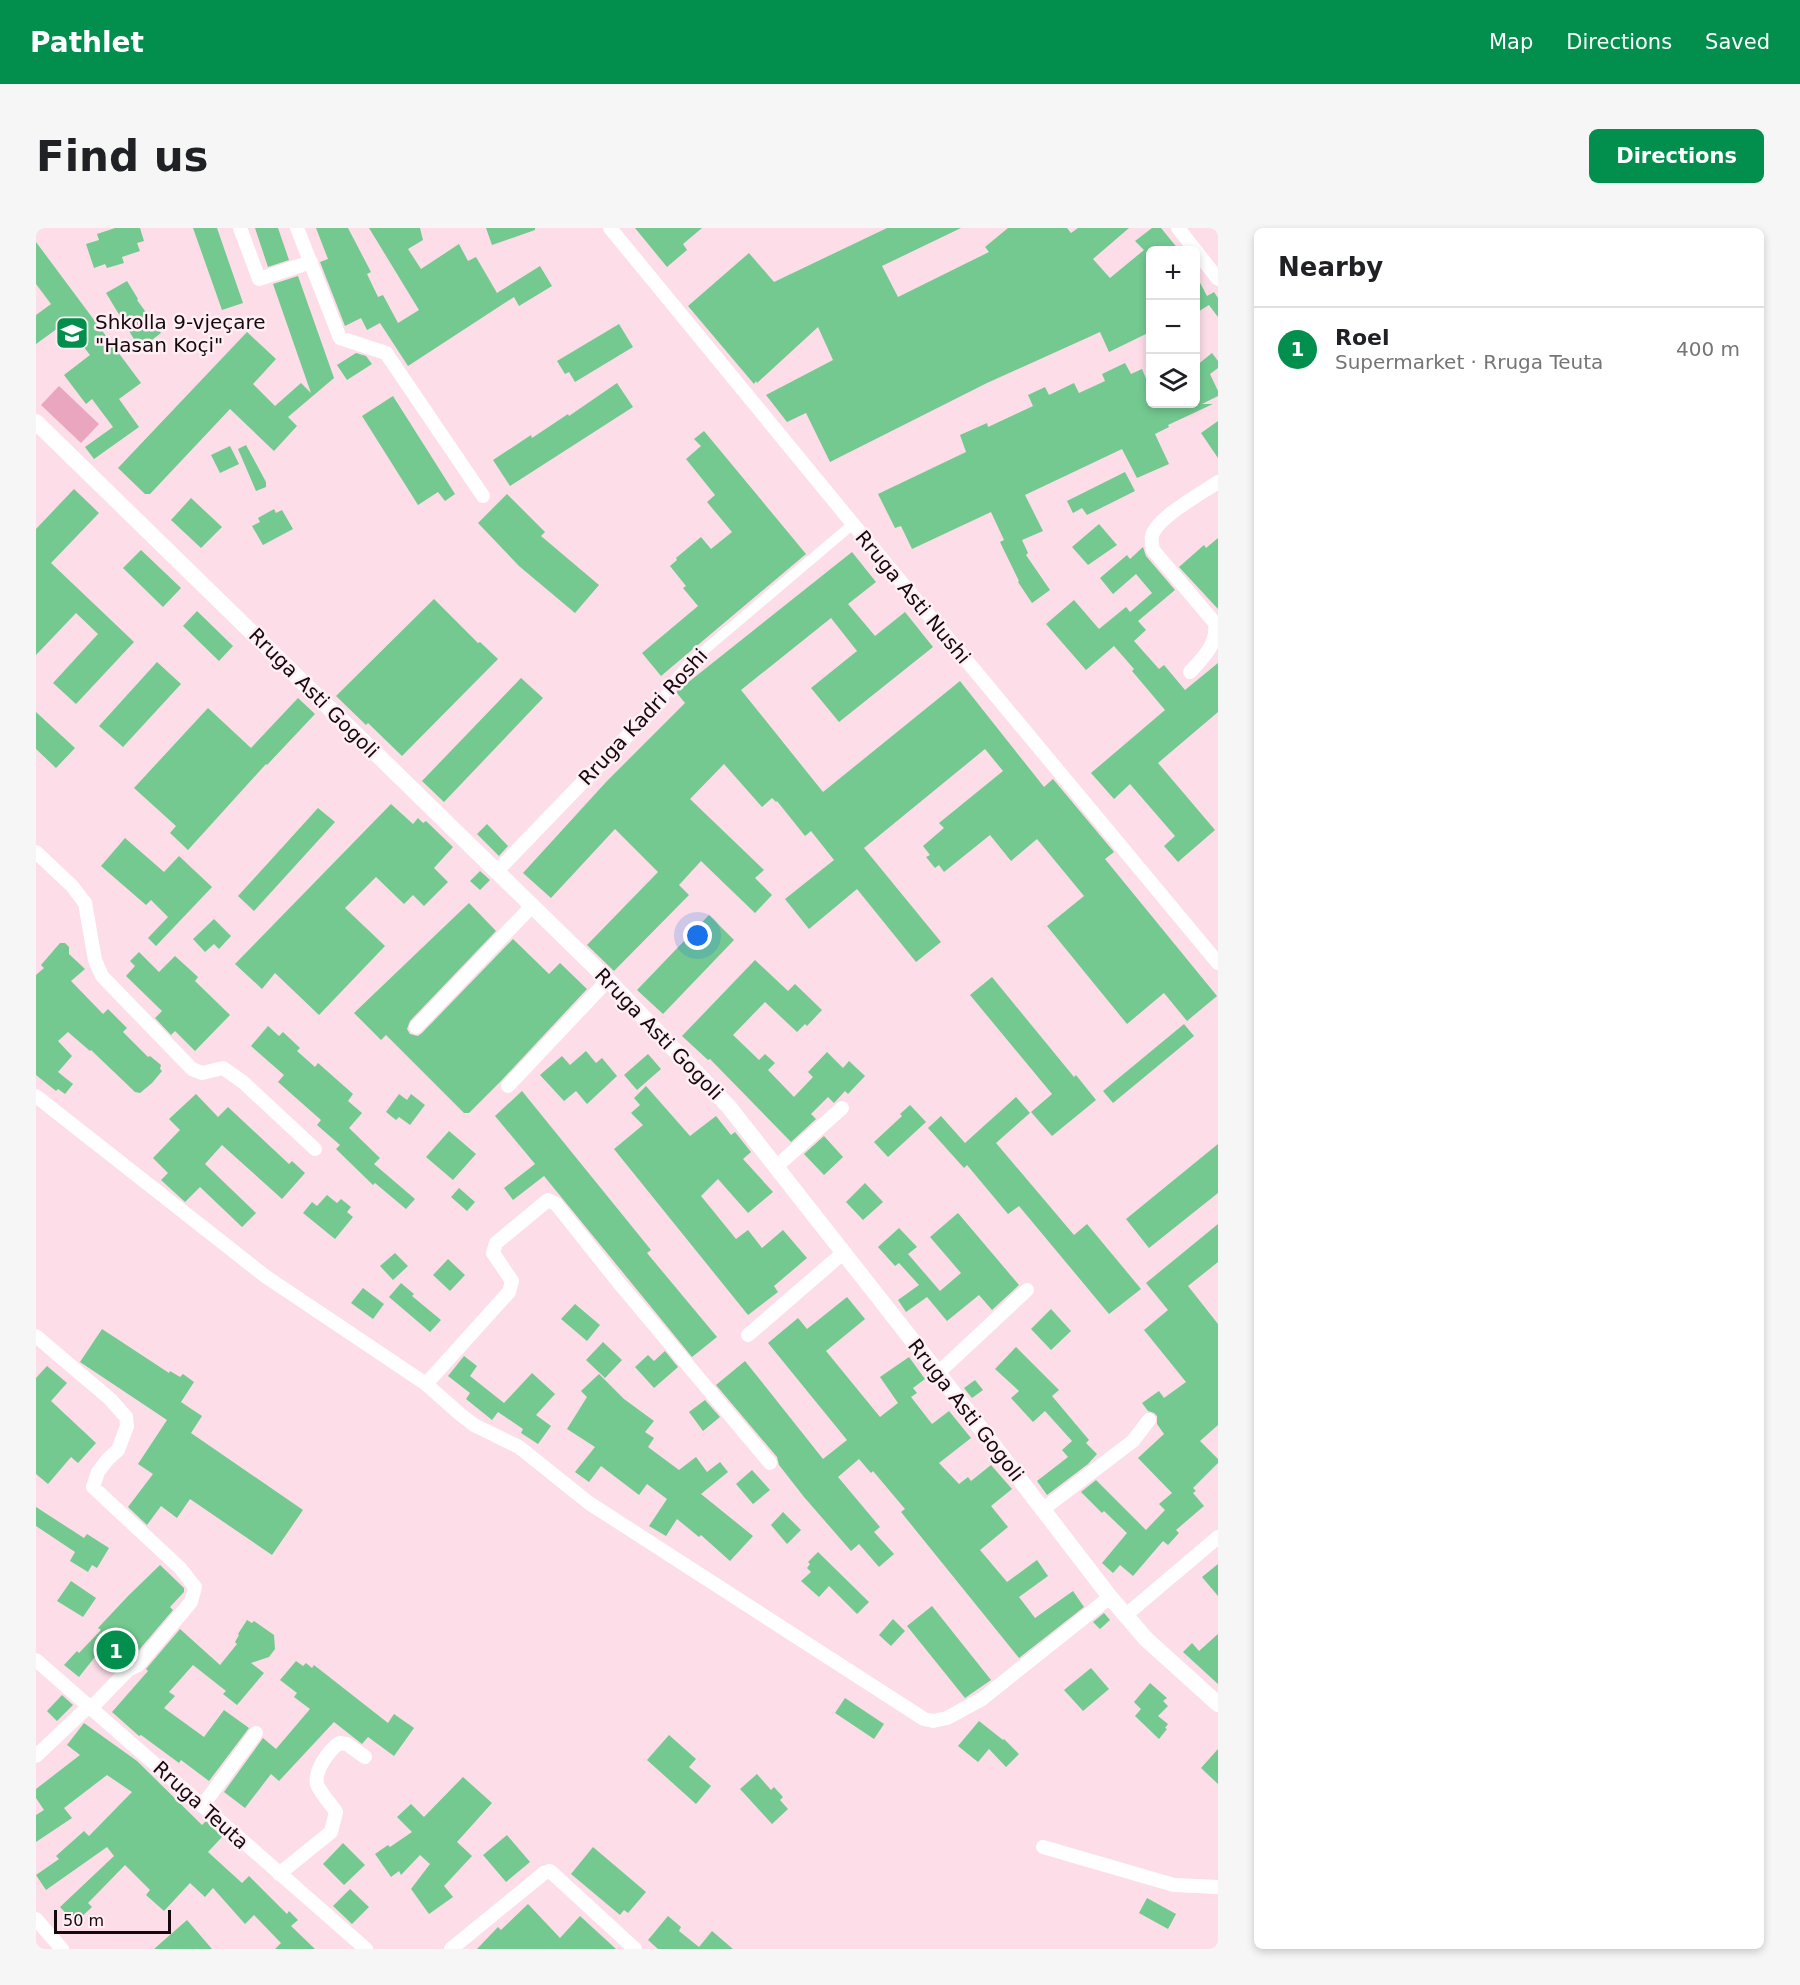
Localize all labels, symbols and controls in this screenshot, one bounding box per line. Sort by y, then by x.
text: Pathlet [30,26,144,59]
text: Map [1489,30,1533,54]
text: Directions [1566,30,1672,54]
text: Saved [1705,30,1770,54]
button: Directions [1589,129,1764,183]
text: Find us [36,132,209,181]
map controls [1146,246,1200,408]
button: + [1146,246,1200,300]
text: Nearby [1278,252,1383,282]
button: − [1146,300,1200,354]
place label: Shkolla 9-vjeçare "Hasan Koçi" [95,310,266,357]
school or university icon: Shkolla 9-vjeçare "Hasan Koçi" [54,315,90,351]
text: Roel [1335,325,1390,350]
text: 1 [1291,337,1304,361]
text: 400 m [1676,337,1740,361]
text: Supermarket · Rruga Teuta [1335,350,1603,374]
button: layers [1146,354,1200,408]
street label: Rruga Asti Nushi [850,526,976,668]
street label: Rruga Asti Gogoli [244,623,384,763]
street label: Rruga Kadri Roshi [574,644,712,790]
your location [683,921,712,950]
street label: Rruga Asti Gogoli [590,963,728,1105]
street label: Rruga Asti Gogoli [903,1334,1029,1486]
pin: 1 [96,1628,136,1672]
street label: Rruga Teuta [148,1756,254,1854]
scale bar [54,1907,171,1934]
text: 50 m [63,1911,104,1930]

